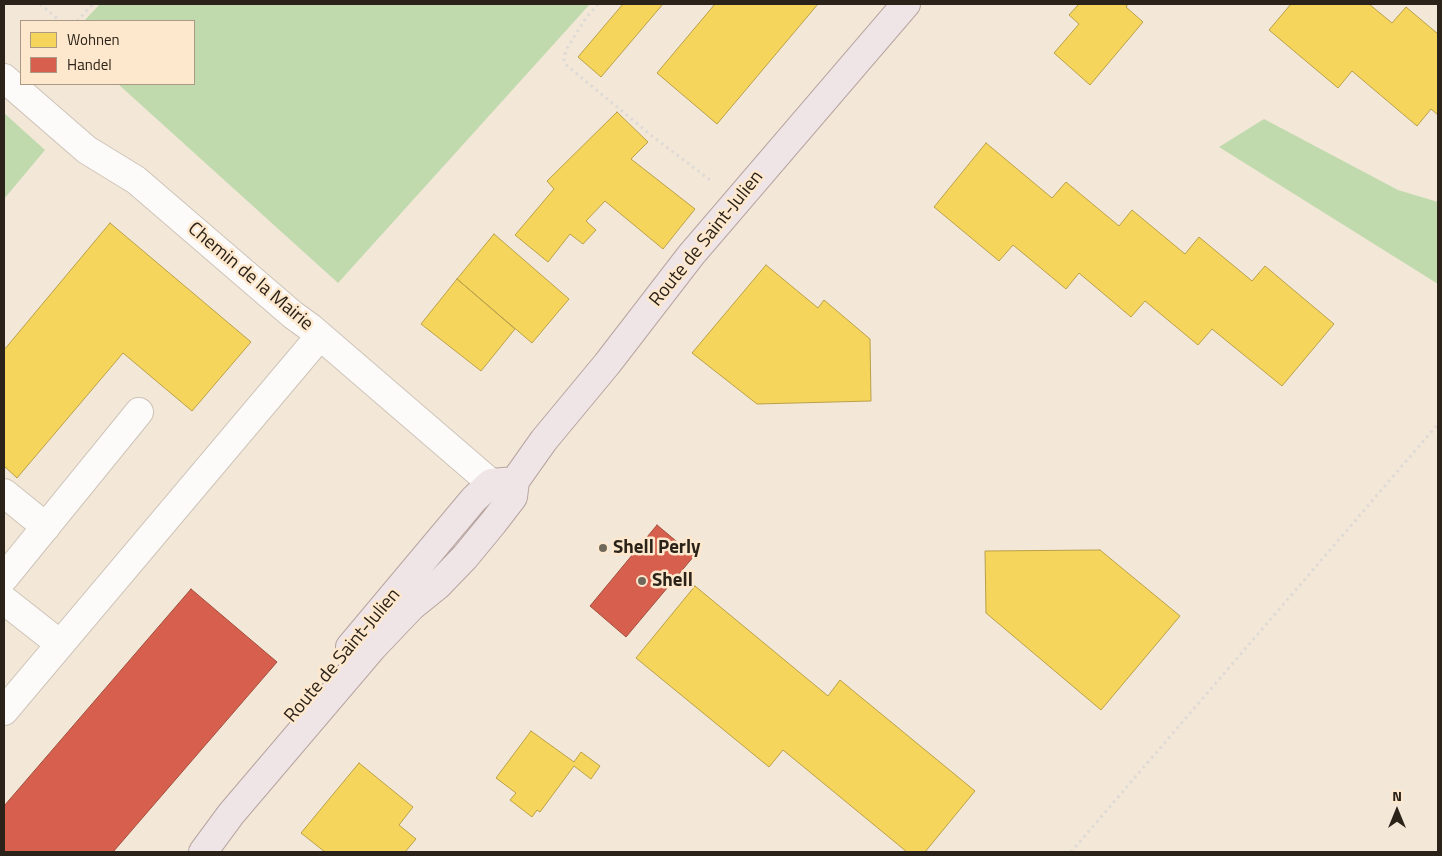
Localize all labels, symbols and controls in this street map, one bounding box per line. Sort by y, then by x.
legend [20,20,195,85]
text: Wohnen [67,28,120,51]
text: Handel [67,53,112,76]
street label: Route de Saint-Julien [645,167,769,311]
street label: Chemin de la Mairie [183,218,317,336]
place label: Shell Perly [613,537,701,559]
marker: Shell Perly [597,542,609,554]
place label: Shell [652,570,693,592]
marker: Shell [636,575,648,587]
street label: Route de Saint-Julien [280,584,406,728]
text: N [1392,785,1402,806]
north arrow [1372,786,1422,836]

